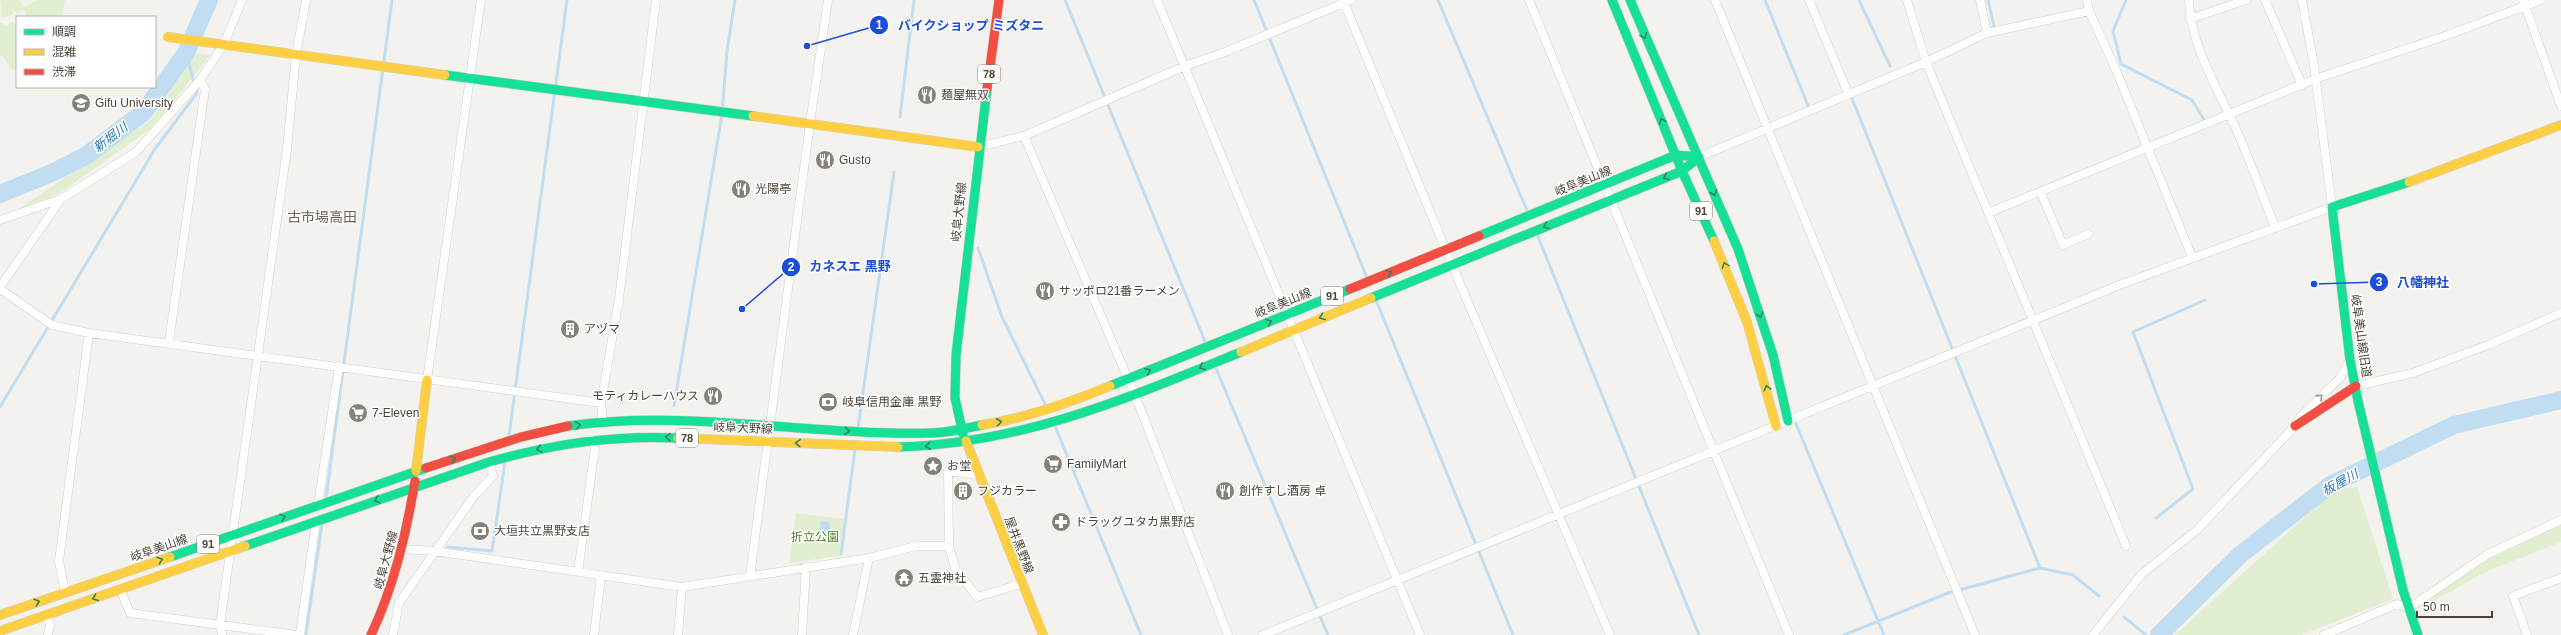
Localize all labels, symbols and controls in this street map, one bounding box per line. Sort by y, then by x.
callout: バイクショップ ミズタニ [869,13,1052,38]
legend [16,16,156,88]
text: 1 [876,18,883,32]
text: バイクショップ ミズタニ [898,18,1044,33]
text: 順調 [52,25,76,39]
one-way arrow [1640,33,1648,40]
text: 混雑 [52,45,76,59]
text: 渋滞 [52,65,76,79]
road number: 78 [978,65,1000,83]
restaurant icon: 麺屋無双 [916,84,938,106]
place label: 麺屋無双 [941,88,989,102]
school or university icon: Gifu University [70,92,92,114]
place label: Gifu University [95,96,173,110]
one-way arrow [1658,117,1666,124]
water label: 新堀川 [90,118,132,155]
restaurant icon: Gusto [814,149,836,171]
place label: Gusto [839,153,871,167]
street label: 岐阜美山線 [1553,163,1613,199]
one-way arrow [1663,173,1670,181]
restaurant icon: 光陽亭 [730,178,752,200]
street label: 岐阜大野線 [949,181,969,243]
place label: 光陽亭 [755,182,791,196]
one-way arrow [1710,190,1718,197]
road number: 91 [1690,202,1712,220]
district label: 古市場高田 [287,209,357,225]
one-way arrow [1542,222,1549,230]
callout: カネスエ 黒野 [781,254,899,279]
text: カネスエ 黒野 [809,259,891,274]
text: 2 [788,260,795,274]
one-way arrow [1722,262,1730,269]
one-way arrow [1385,269,1392,277]
callout: 八幡神社 [2369,270,2457,295]
text: 3 [2376,275,2383,289]
text: 八幡神社 [2397,275,2449,290]
restaurant icon: サッポロ21番ラーメン [1034,280,1056,302]
place label: サッポロ21番ラーメン [1059,284,1180,298]
street label: 岐阜美山線 [1253,285,1313,321]
road number: 91 [1321,287,1343,305]
street label: 岐阜美山線旧道 [2348,293,2374,379]
one-way arrow [1755,311,1764,318]
one-way arrow [1318,313,1325,321]
building icon: アヅマ [559,318,581,340]
one-way arrow [1265,319,1272,327]
place label: アヅマ [584,322,620,336]
one-way arrow [1198,362,1206,370]
one-way arrow [1145,368,1152,376]
restaurant icon: モティカレーハウス [702,385,724,407]
one-way arrow [1763,385,1771,391]
place label: モティカレーハウス [592,389,699,403]
bank icon: 岐阜信用金庫 黒野 [817,391,839,413]
one-way arrow [2315,394,2323,402]
place label: 岐阜信用金庫 黒野 [842,395,941,409]
supermarket icon: 7-Eleven [347,402,369,424]
place label: 7-Eleven [372,406,419,420]
one-way arrow [996,418,1002,427]
street label: 岐阜大野線 [713,420,773,436]
one-way arrow [575,421,581,429]
one-way arrow [844,427,850,436]
road number: 78 [676,429,698,447]
one-way arrow [665,433,671,441]
one-way arrow [795,438,801,447]
one-way arrow [924,441,931,450]
one-way arrow [536,444,542,452]
supermarket icon: FamilyMart [1042,453,1064,475]
one-way arrow [449,455,456,464]
place icon: お堂 [922,455,944,477]
place label: FamilyMart [1067,457,1127,471]
place label: お堂 [947,459,971,473]
water label: 板屋川 [2320,465,2363,498]
building icon: フジカラー [952,480,974,502]
restaurant icon: 創作すし酒房 卓 [1214,480,1236,502]
place label: フジカラー [977,484,1037,498]
place label: 創作すし酒房 卓 [1239,484,1326,498]
one-way arrow [373,496,380,504]
pharmacy icon: ドラッグユタカ黒野店 [1050,511,1072,533]
one-way arrow [279,514,286,522]
street label: 屋井黒野線 [1002,514,1036,576]
place label: ドラッグユタカ黒野店 [1075,515,1195,529]
bank icon: 大垣共立黒野支店 [469,520,491,542]
place label: 大垣共立黒野支店 [494,524,590,538]
street label: 岐阜大野線 [371,529,401,591]
park label: 折立公園 [791,530,839,544]
street label: 岐阜美山線 [128,532,190,564]
road number: 91 [197,535,219,553]
one-way arrow [156,556,163,565]
temple icon: 五霊神社 [893,567,915,589]
place label: 五霊神社 [918,571,966,585]
scale bar [2417,593,2492,619]
one-way arrow [92,594,99,602]
one-way arrow [33,598,40,606]
text: 50 m [2423,600,2450,614]

